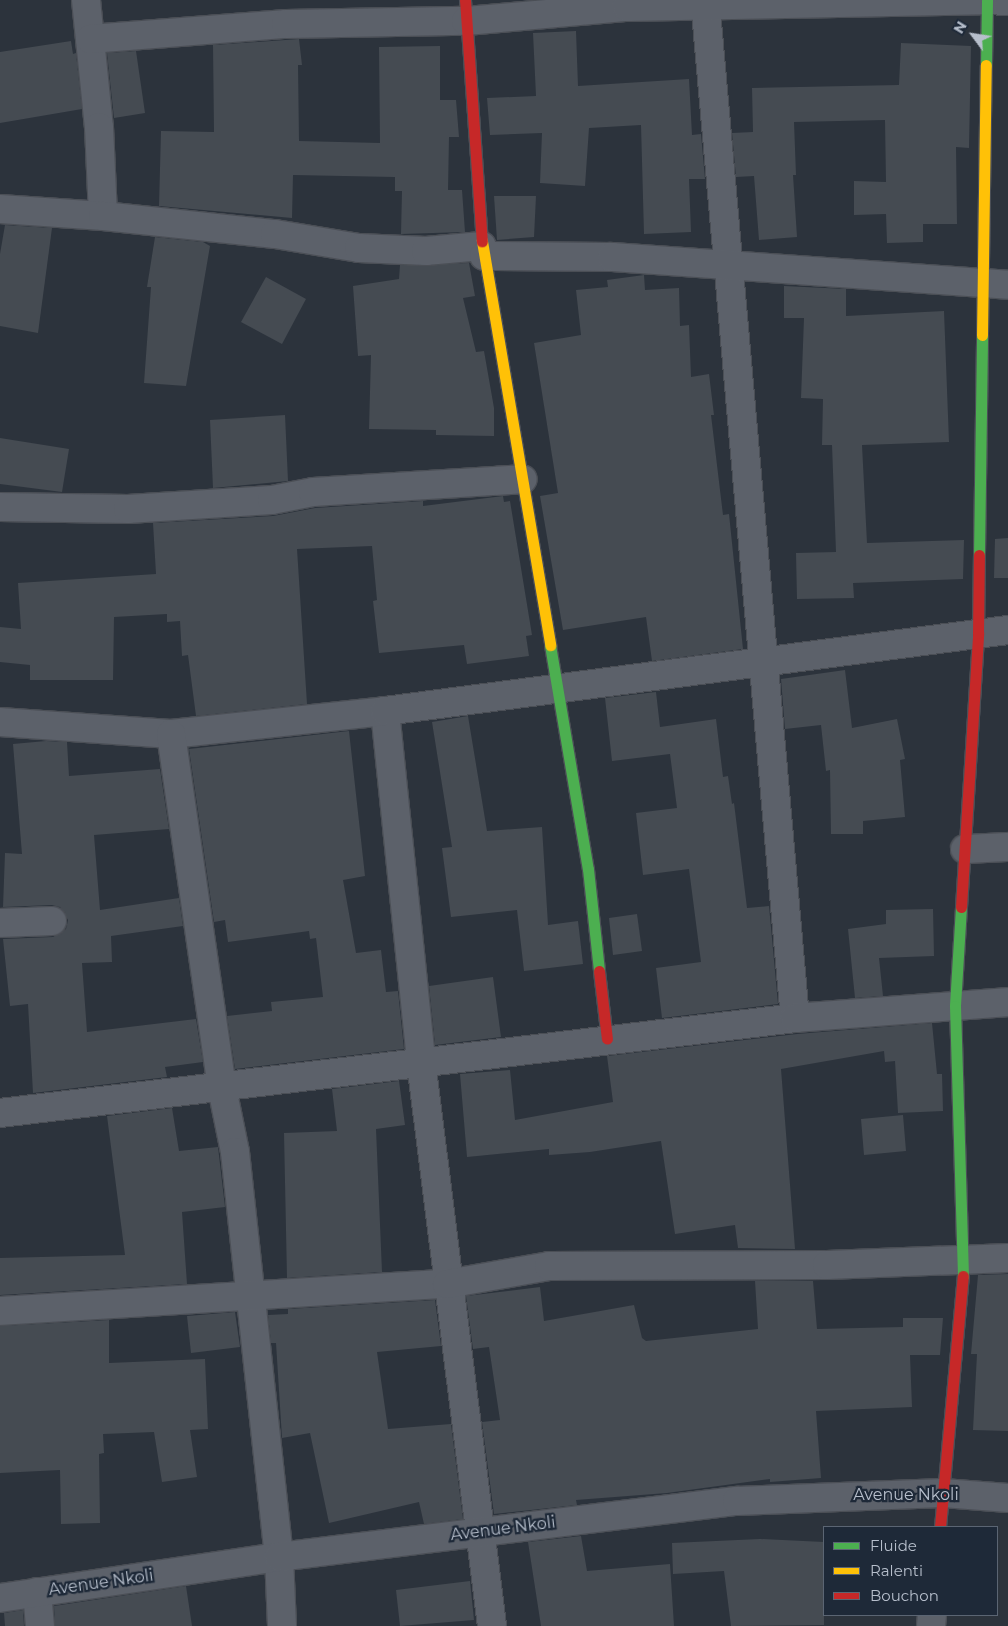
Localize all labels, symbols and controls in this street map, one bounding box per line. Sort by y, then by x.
north arrow [948,10,998,60]
text: N [950,18,971,37]
street label: Avenue Nkoli [853,1485,959,1505]
street label: Avenue Nkoli [449,1513,557,1545]
legend [823,1526,998,1616]
text: Fluide [870,1536,917,1555]
text: Ralenti [870,1561,923,1580]
street label: Avenue Nkoli [47,1566,155,1600]
text: Bouchon [870,1586,939,1605]

